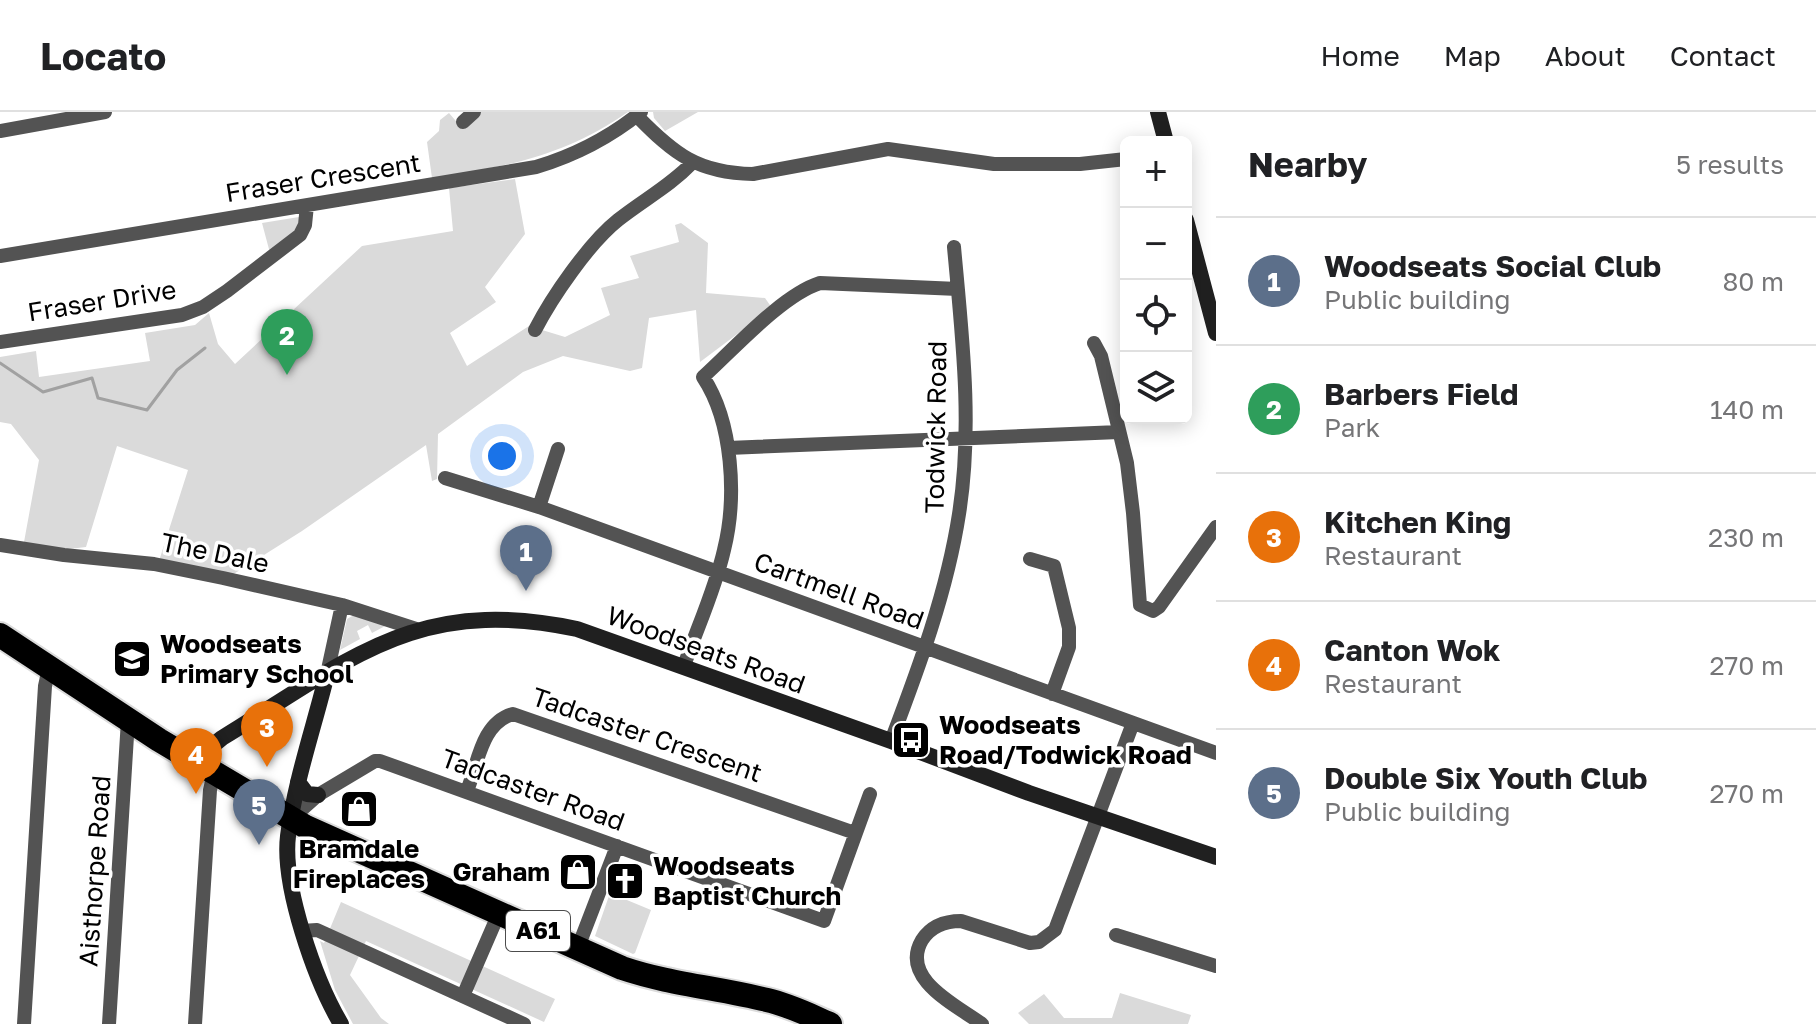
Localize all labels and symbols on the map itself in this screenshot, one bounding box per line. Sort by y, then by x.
street label: Fraser Crescent [223,147,423,208]
street label: Fraser Drive [25,273,178,328]
pin: 2 [261,309,313,375]
street label: Todwick Road [918,340,953,513]
your location [482,436,522,476]
pin: 1 [500,525,552,591]
street label: The Dale [158,526,272,579]
street label: Cartmell Road [750,545,928,636]
street label: Woodseats Road [603,599,810,700]
place label: Woodseats Primary School [160,628,354,689]
school or university icon: Woodseats Primary School [111,638,153,680]
street label: Tadcaster Crescent [528,681,766,788]
pin: 3 [241,701,293,767]
place label: Woodseats Road/Todwick Road [939,709,1192,770]
bus stop icon: Woodseats Road/Todwick Road [890,719,932,761]
pin: 4 [170,728,222,794]
street label: Tadcaster Road [437,742,629,837]
street label: Aisthorpe Road [72,774,117,968]
pin: 5 [233,779,285,845]
shop icon: Bramdale Fireplaces [338,788,380,830]
place label: Bramdale Fireplaces [293,833,425,894]
place label: Woodseats Baptist Church [653,850,841,911]
shop icon: Graham [557,851,599,893]
place label: Graham [452,856,550,887]
church icon: Woodseats Baptist Church [604,860,646,902]
road number: A61 [506,911,570,951]

